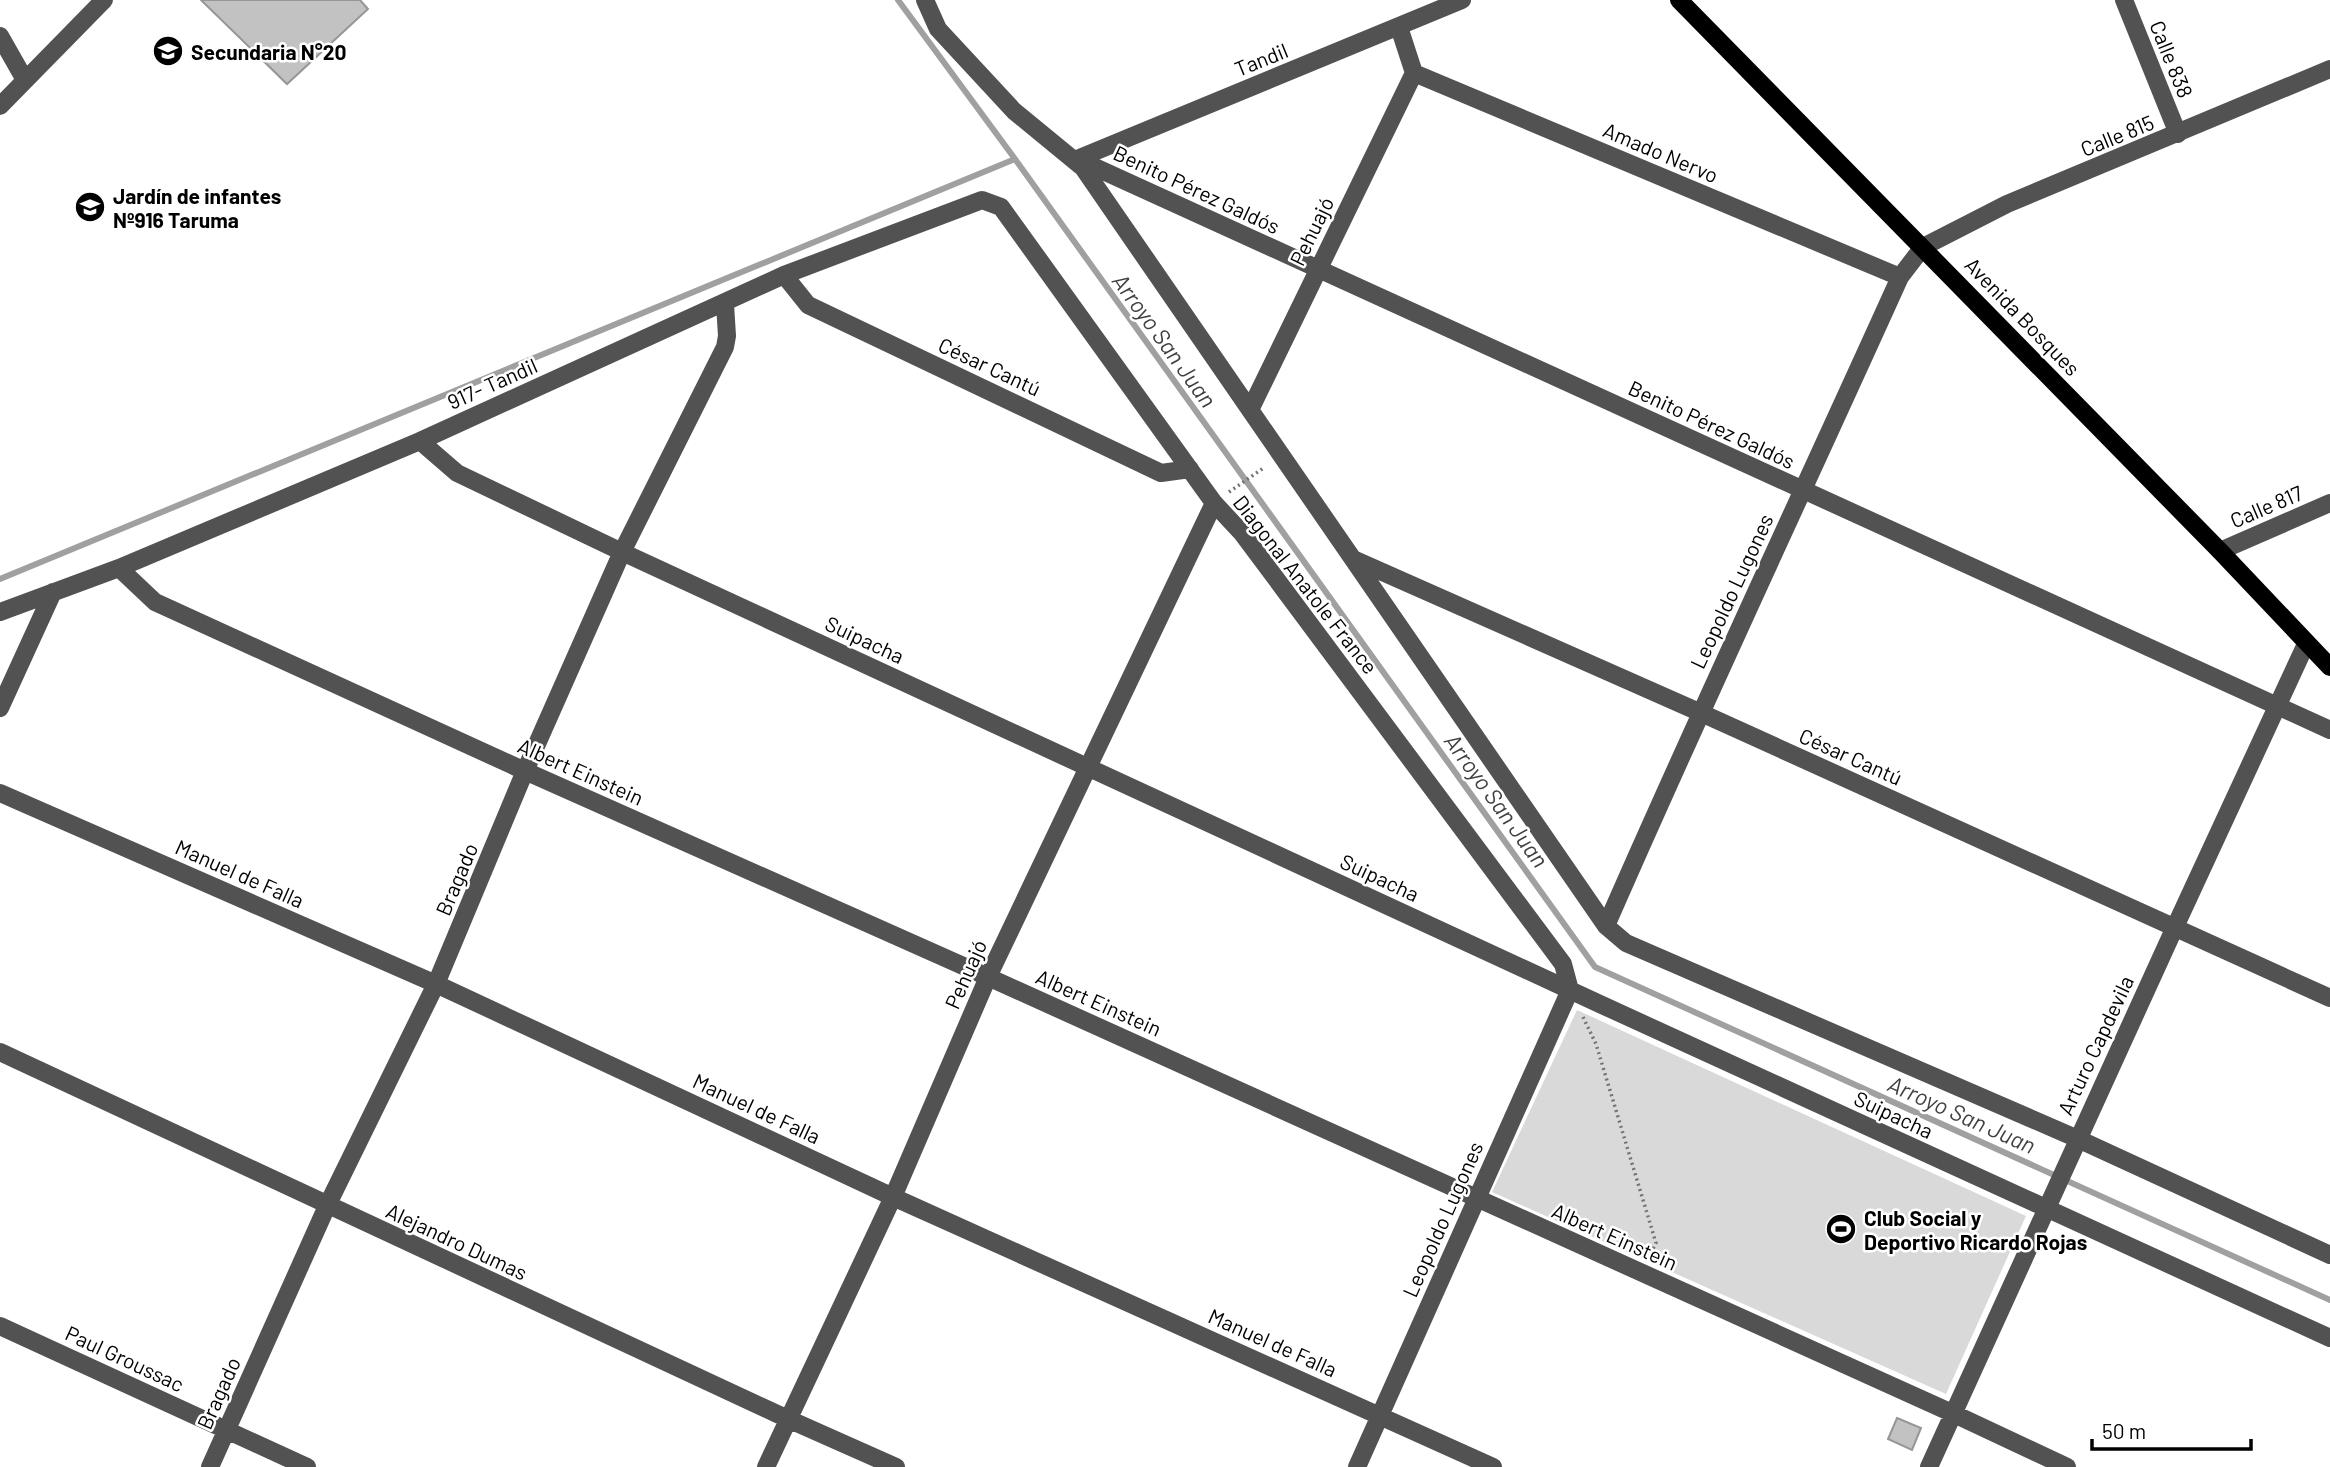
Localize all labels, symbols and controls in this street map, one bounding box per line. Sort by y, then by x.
street label: Calle 838 [2145,17,2199,101]
school or university icon: Secundaria N°20 [151,34,185,68]
street label: Tandil [1231,37,1291,81]
place label: Secundaria N°20 [191,39,346,64]
street label: Calle 815 [2077,109,2157,161]
street label: Amado Nervo [1600,117,1722,187]
street label: Benito Pérez Galdós [1110,139,1284,239]
place label: Jardín de infantes Nº916 Taruma [113,183,281,232]
school or university icon: Jardín de infantes Nº916 Taruma [73,190,107,224]
street label: Pehuajó [1284,193,1338,269]
street label: Avenida Bosques [1960,252,2086,380]
water label: Arroyo San Juan [1107,268,1223,412]
street label: César Cantú [935,331,1045,401]
street label: 917- Tandil [443,352,541,414]
street label: Benito Pérez Galdós [1625,374,1799,474]
street label: Calle 817 [2226,480,2306,532]
street label: Diagonal Anatole France [1228,490,1384,678]
street label: Leopoldo Lugones [1684,510,1778,672]
street label: Suipacha [822,610,908,668]
street label: César Cantú [1796,722,1906,790]
water label: Arroyo San Juan [1439,728,1555,872]
street label: Albert Einstein [514,732,648,810]
street label: Manuel de Falla [172,834,308,912]
street label: Bragado [430,839,482,919]
street label: Suipacha [1337,848,1423,906]
street label: Pehuajó [939,936,991,1012]
street label: Albert Einstein [1032,963,1166,1041]
street label: Arturo Capdevila [2052,971,2138,1119]
street label: Manuel de Falla [689,1068,825,1148]
water label: Arroyo San Juan [1884,1069,2040,1159]
street label: Suipacha [1851,1085,1937,1143]
street label: Leopoldo Lugones [1397,1137,1487,1301]
street label: Alejandro Dumas [383,1197,531,1285]
street label: Albert Einstein [1548,1197,1682,1275]
place label: Club Social y Deportivo Ricardo Rojas [1864,1205,2087,1254]
sports icon: Club Social y Deportivo Ricardo Rojas [1824,1212,1858,1246]
street label: Manuel de Falla [1205,1303,1341,1381]
street label: Paul Groussac [62,1320,188,1396]
street label: Bragado [191,1353,245,1433]
scale bar [2092,1408,2251,1452]
text: 50 m [2102,1418,2146,1443]

